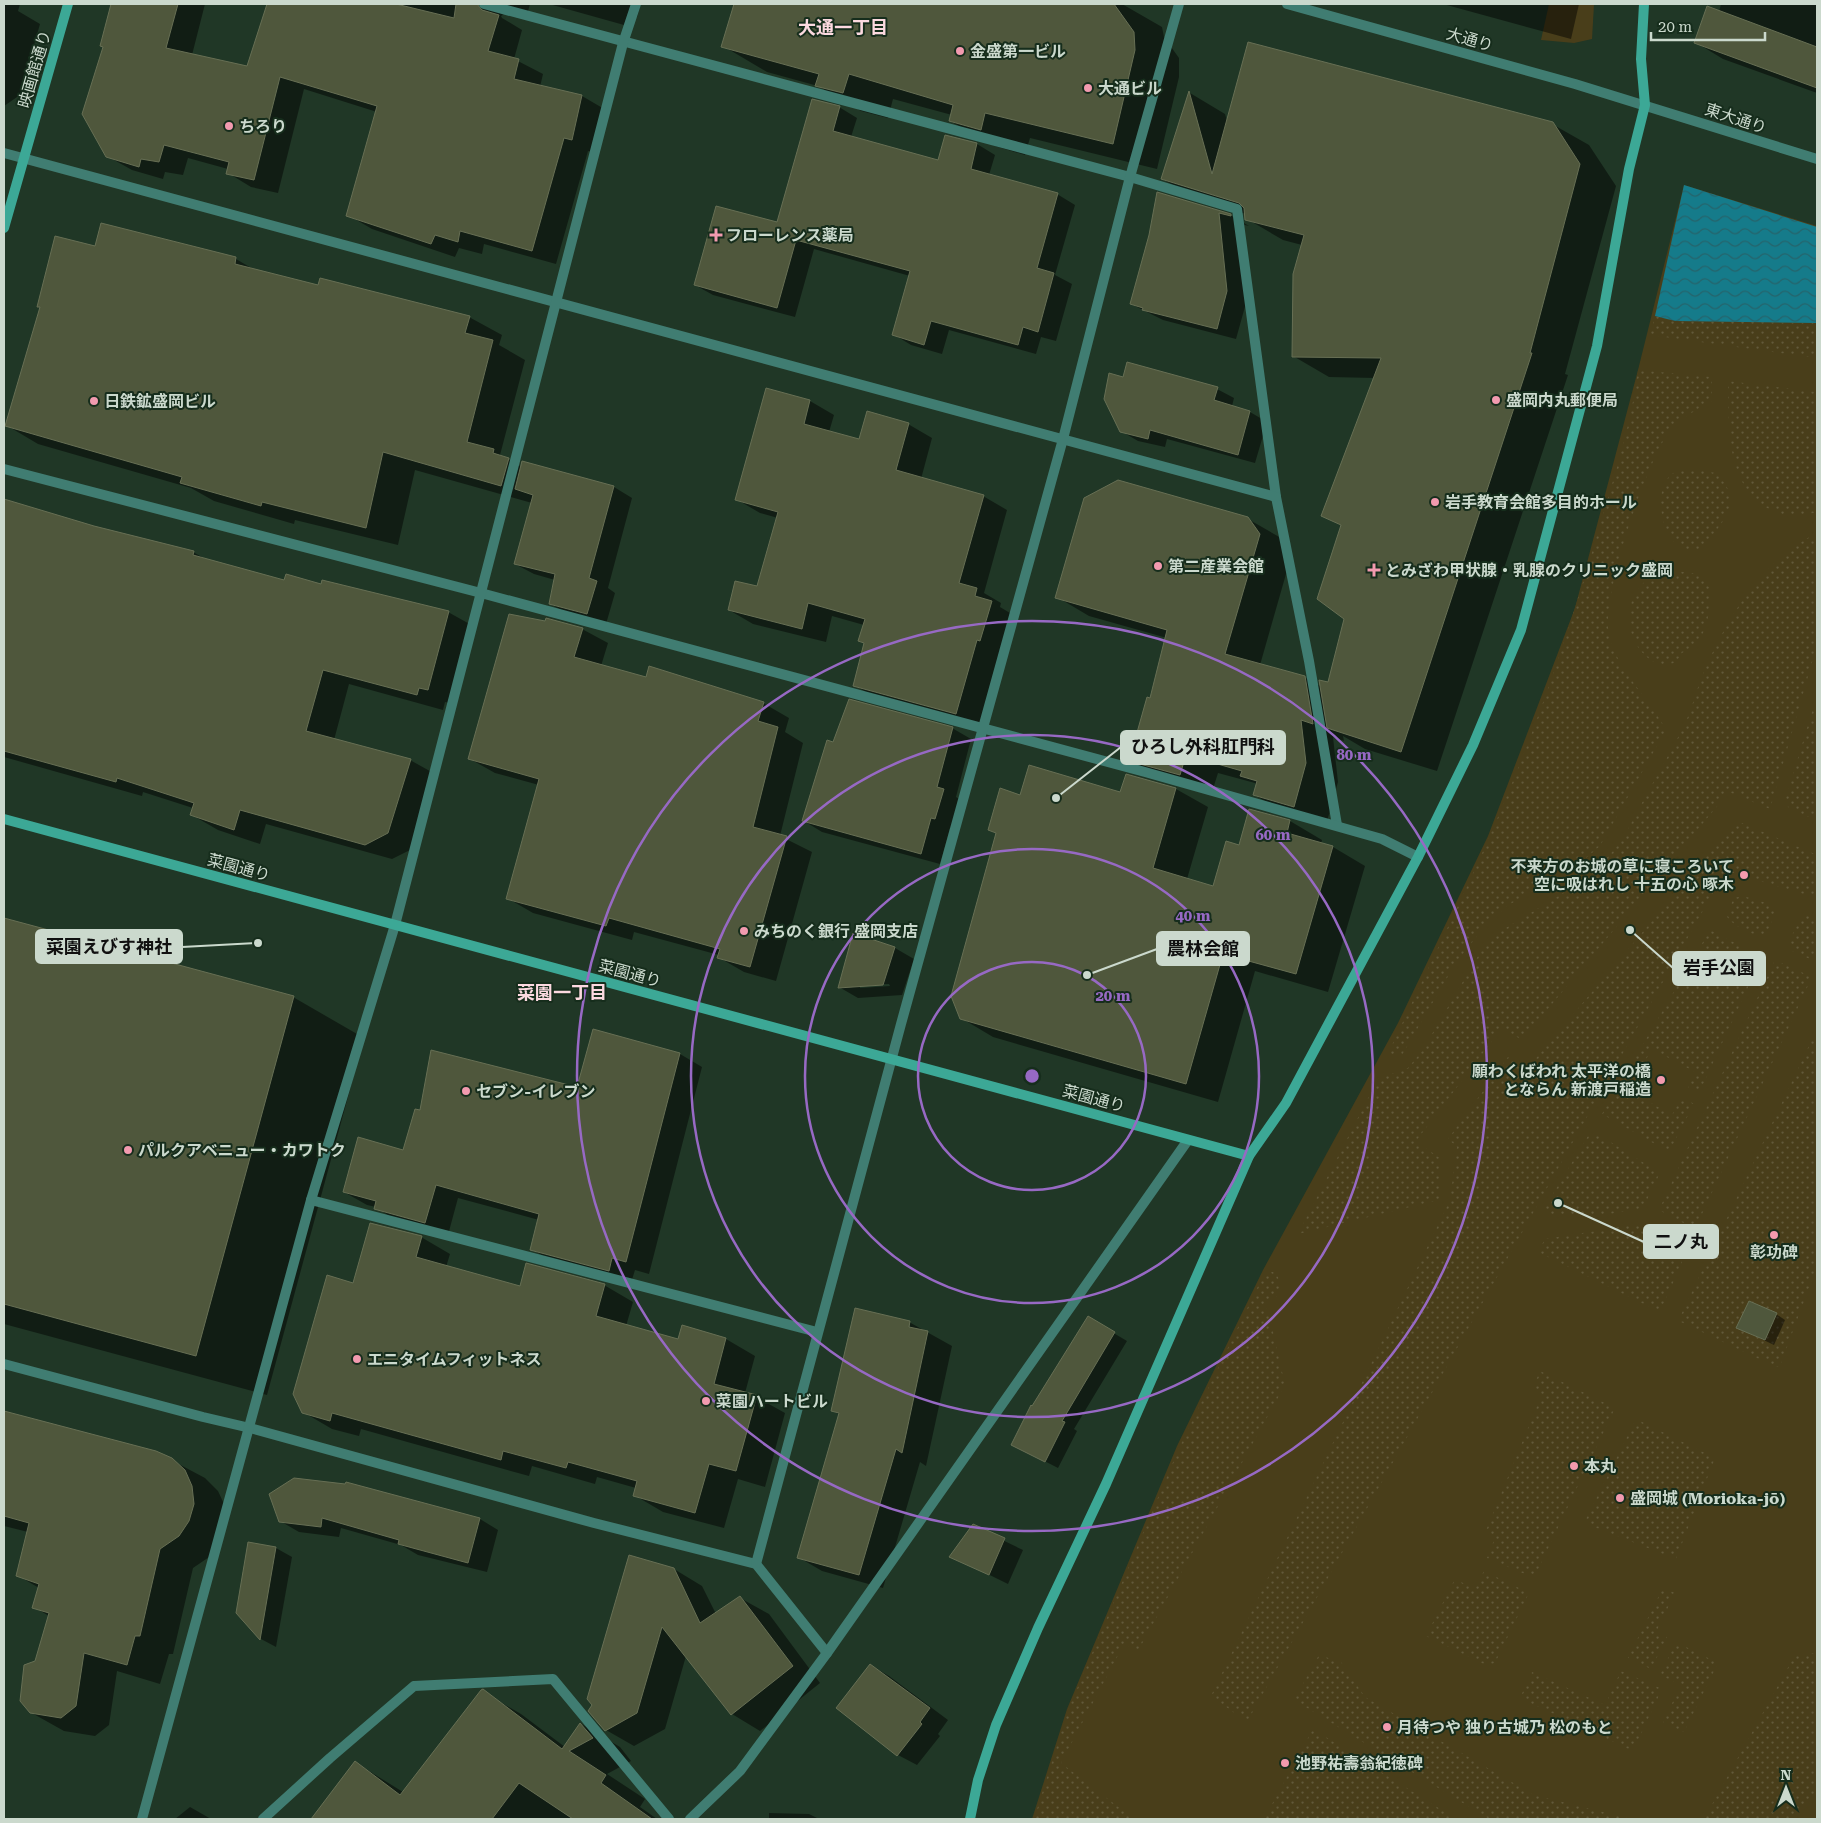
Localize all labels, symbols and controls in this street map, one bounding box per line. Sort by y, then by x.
scale bar [1651,10,1765,42]
district label: 大通一丁目 [798,17,888,38]
text: 20 m [1658,18,1693,36]
street label: 大通り [1444,24,1496,55]
street label: 映画館通り [14,28,55,110]
place label: 金盛第一ビル [970,42,1066,61]
marker: 金盛第一ビル [954,45,966,57]
place label: 大通ビル [1098,79,1162,98]
marker: 大通ビル [1082,82,1094,94]
street label: 東大通り [1702,100,1769,137]
place label: ちろり [239,117,287,136]
marker: ちろり [223,120,235,132]
place label: フローレンス薬局 [726,226,854,245]
marker: フローレンス薬局 [710,229,722,241]
place label: 盛岡内丸郵便局 [1506,391,1618,410]
place label: 日鉄鉱盛岡ビル [104,392,216,411]
marker: 盛岡内丸郵便局 [1490,394,1502,406]
marker: 日鉄鉱盛岡ビル [88,395,100,407]
place label: 岩手教育会館多目的ホール [1445,493,1637,512]
marker: 岩手教育会館多目的ホール [1429,496,1441,508]
place label: 第二産業会館 [1168,557,1264,576]
marker: 第二産業会館 [1152,560,1164,572]
place label: とみざわ甲状腺・乳腺のクリニック盛岡 [1385,561,1673,580]
marker: とみざわ甲状腺・乳腺のクリニック盛岡 [1367,563,1381,577]
callout: ひろし外科肛門科 [1121,731,1285,764]
text: ひろし外科肛門科 [1131,736,1275,757]
text: 80 m [1336,746,1372,764]
text: 60 m [1255,826,1291,844]
street label: 菜園通り [205,850,272,885]
place label: 不来方のお城の草に寝ころいて 空に吸はれし 十五の心 啄木 [1510,857,1734,894]
marker: 不来方のお城の草に寝ころいて 空に吸はれし 十五の心 啄木 [1738,869,1750,881]
text: 40 m [1175,907,1211,925]
place label: みちのく銀行 盛岡支店 [754,922,918,941]
marker: みちのく銀行 盛岡支店 [738,925,750,937]
callout: 菜園えびす神社 [36,930,182,963]
callout: 農林会館 [1157,932,1249,965]
text: 菜園えびす神社 [46,936,172,957]
text: 農林会館 [1167,938,1239,959]
callout: 岩手公園 [1673,952,1765,985]
street label: 菜園通り [596,956,663,991]
text: 岩手公園 [1683,957,1755,978]
district label: 菜園一丁目 [517,982,607,1003]
text: 20 m [1095,987,1131,1005]
place label: 願わくばわれ 太平洋の橋 とならん 新渡戸稲造 [1472,1062,1651,1099]
centre of rings [1023,1067,1041,1085]
marker: 願わくばわれ 太平洋の橋 とならん 新渡戸稲造 [1655,1074,1667,1086]
street label: 菜園通り [1060,1081,1127,1116]
place label: セブン-イレブン [476,1082,595,1101]
marker: セブン-イレブン [460,1085,472,1097]
place label: パルクアベニュー・カワトク [138,1141,346,1160]
marker: パルクアベニュー・カワトク [122,1144,134,1156]
callout: 二ノ丸 [1644,1225,1718,1258]
marker: 彰功碑 [1768,1229,1780,1241]
text: 二ノ丸 [1654,1231,1708,1252]
place label: 彰功碑 [1750,1243,1798,1262]
place label: エニタイムフィットネス [367,1350,541,1369]
marker: エニタイムフィットネス [351,1353,363,1365]
place label: 菜園ハートビル [716,1392,828,1411]
marker: 菜園ハートビル [700,1395,712,1407]
place label: 本丸 [1584,1457,1616,1476]
marker: 本丸 [1568,1460,1580,1472]
place label: 盛岡城 (Morioka-jō) [1630,1489,1785,1508]
marker: 盛岡城 (Morioka-jō) [1614,1492,1626,1504]
place label: 月待つや 独り古城乃 松のもと [1397,1718,1613,1737]
marker: 月待つや 独り古城乃 松のもと [1381,1721,1393,1733]
place label: 池野祐壽翁紀徳碑 [1295,1754,1423,1773]
marker: 池野祐壽翁紀徳碑 [1279,1757,1291,1769]
north arrow [1761,1763,1811,1813]
text: N [1781,1767,1792,1783]

